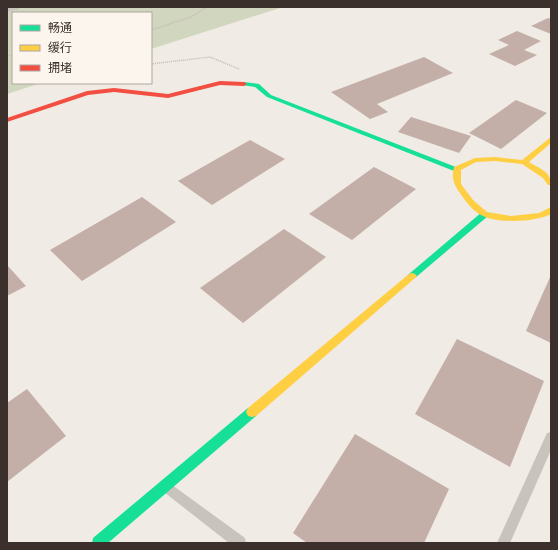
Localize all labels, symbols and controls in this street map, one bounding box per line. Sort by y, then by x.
legend [12,12,152,84]
text: 畅通 [48,20,72,35]
text: 缓行 [48,40,72,55]
text: 拥堵 [48,60,72,75]

